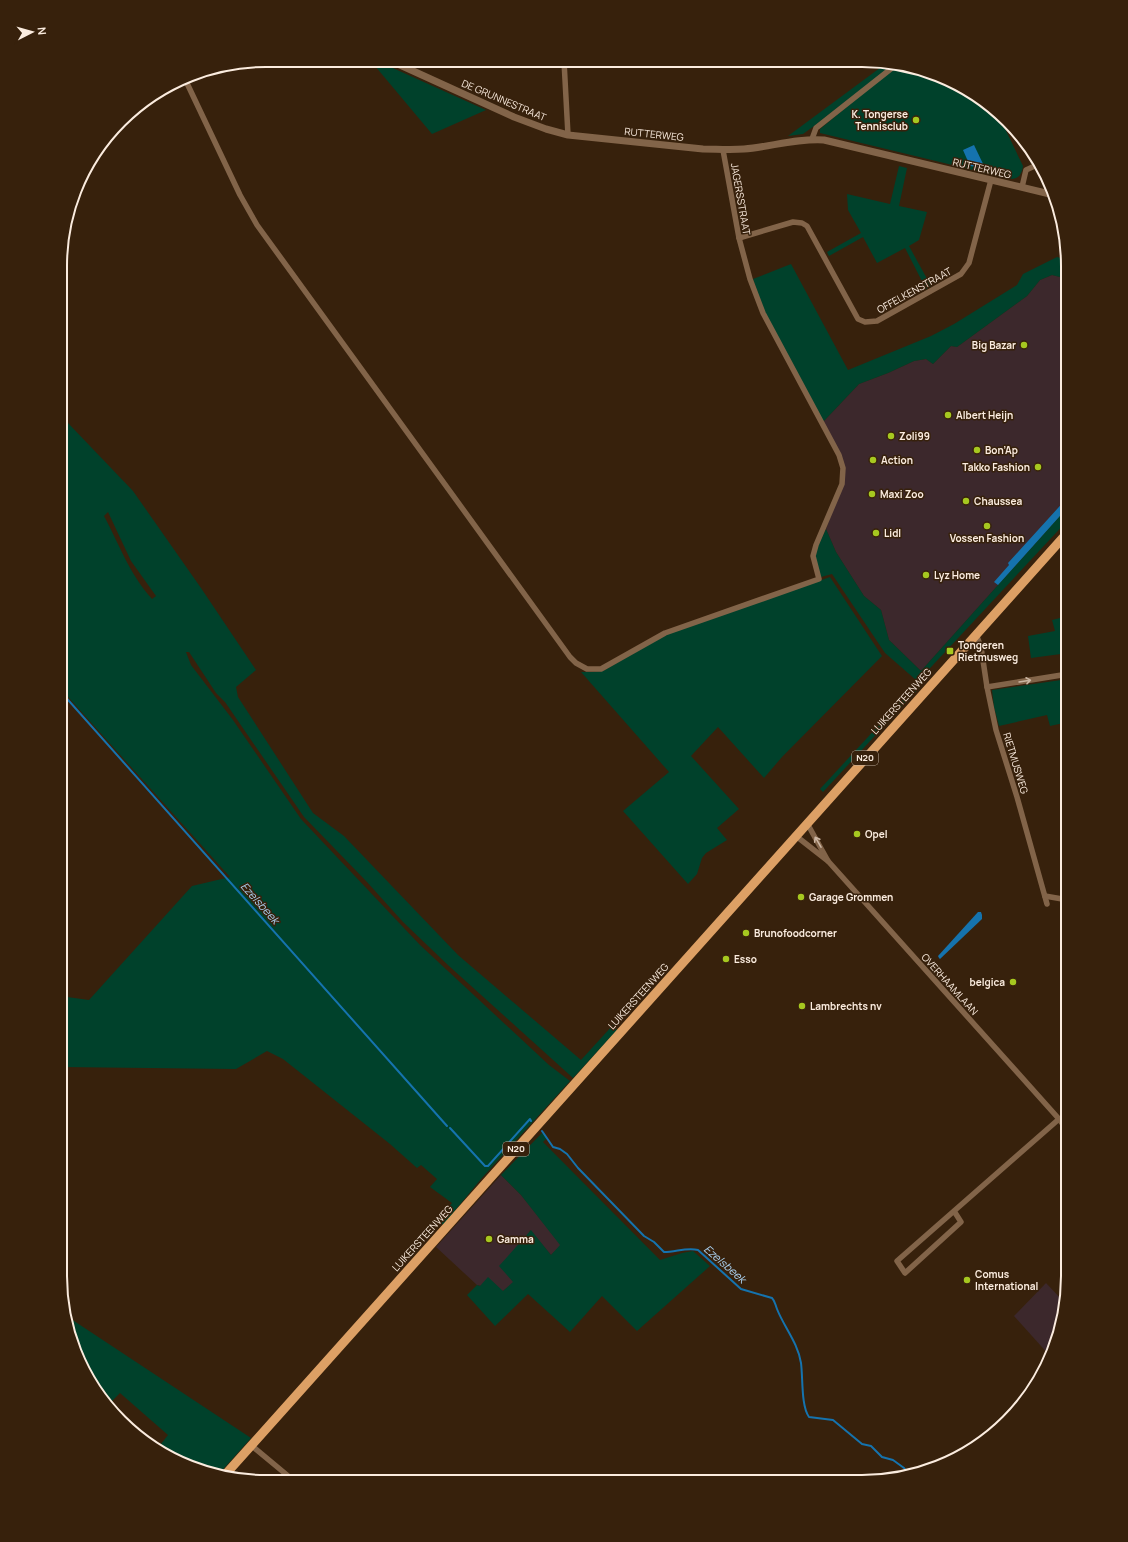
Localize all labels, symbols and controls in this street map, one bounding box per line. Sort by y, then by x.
north arrow [12,12,52,52]
text: N [35,26,50,36]
street label: DE GRUNNESTRAAT [459,76,549,124]
place label: K. Tongerse Tennisclub [851,107,908,133]
marker: K. Tongerse Tennisclub [911,115,921,125]
street label: RUTTERWEG [624,124,684,144]
street label: RUTTERWEG [951,154,1013,182]
street label: JAGERSSTRAAT [728,162,754,236]
street label: OFFELKENSTRAAT [874,264,954,316]
place label: Big Bazar [972,338,1016,352]
marker: Big Bazar [1019,340,1029,350]
place label: Albert Heijn [956,408,1013,422]
marker: Albert Heijn [943,410,953,420]
place label: Zoli99 [899,429,930,443]
marker: Zoli99 [886,431,896,441]
place label: Bon’Ap [985,443,1018,457]
marker: Bon’Ap [972,445,982,455]
place label: Action [881,453,913,467]
marker: Action [868,455,878,465]
place label: Takko Fashion [962,460,1030,474]
marker: Takko Fashion [1033,462,1043,472]
place label: Maxi Zoo [880,487,924,501]
marker: Maxi Zoo [867,489,877,499]
place label: Chaussea [974,494,1022,508]
marker: Chaussea [961,496,971,506]
marker: Vossen Fashion [982,521,992,531]
place label: Lidl [884,526,901,540]
marker: Lidl [871,528,881,538]
place label: Vossen Fashion [950,531,1024,545]
place label: Lyz Home [934,568,980,582]
marker: Lyz Home [921,570,931,580]
place label: Tongeren Rietmusweg [958,638,1018,664]
marker: Tongeren Rietmusweg [945,646,955,656]
street label: LUIKERSTEENWEG [867,665,935,737]
one-way arrow [1018,677,1031,685]
street label: RIETMUSWEG [1000,731,1032,795]
road number: N20 [852,751,878,765]
place label: Opel [865,827,887,841]
marker: Opel [852,829,862,839]
one-way arrow [814,836,822,848]
water label: Ezelsbeek [238,879,284,928]
place label: Garage Grommen [809,890,893,904]
marker: Garage Grommen [796,892,806,902]
place label: Brunofoodcorner [754,926,837,940]
marker: Brunofoodcorner [741,928,751,938]
street label: OVERHAAMLAAN [919,950,981,1018]
place label: Esso [734,952,757,966]
marker: Esso [721,954,731,964]
street label: LUIKERSTEENWEG [604,960,672,1032]
place label: belgica [970,975,1005,989]
marker: belgica [1008,977,1018,987]
place label: Lambrechts nv [810,999,882,1013]
marker: Lambrechts nv [797,1001,807,1011]
road number: N20 [503,1142,529,1156]
street label: LUIKERSTEENWEG [388,1202,456,1274]
place label: Gamma [497,1232,534,1246]
marker: Gamma [484,1234,494,1244]
water label: Ezelsbeek [701,1241,751,1287]
place label: Comus International [975,1267,1038,1293]
marker: Comus International [962,1275,972,1285]

